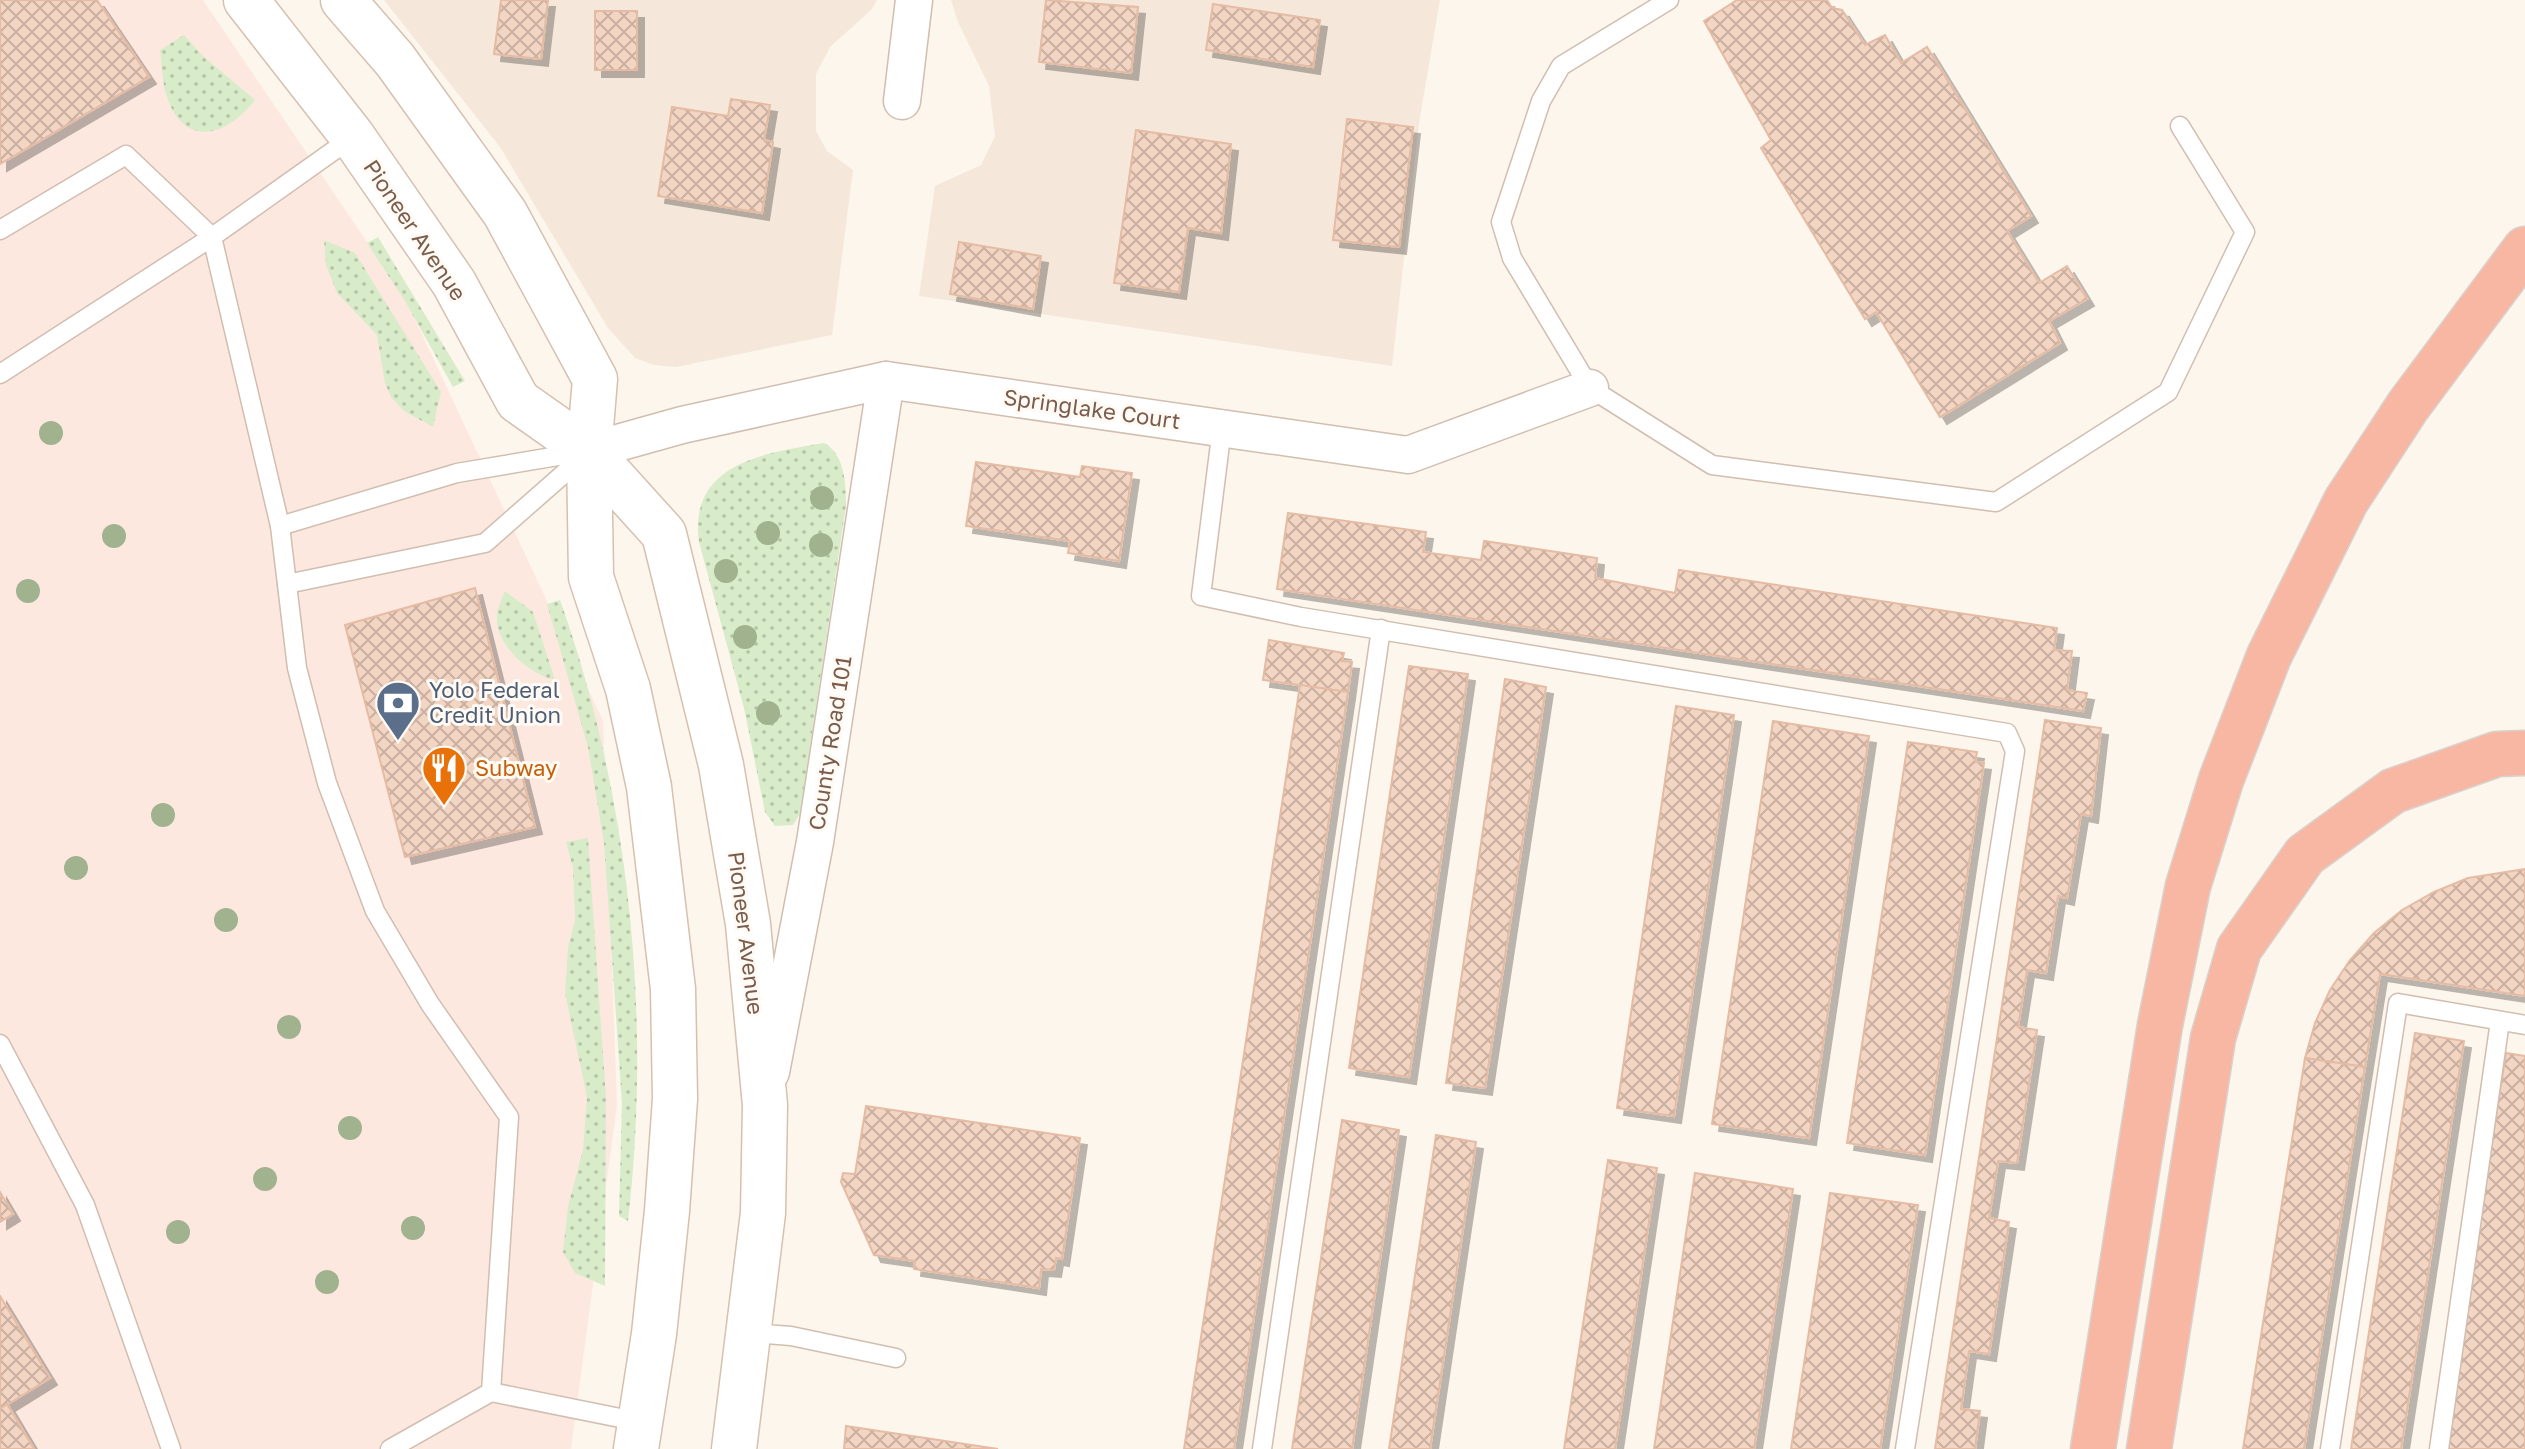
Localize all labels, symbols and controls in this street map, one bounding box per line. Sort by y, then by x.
street label: Pioneer Avenue [358,154,473,305]
street label: Springlake Court [1002,383,1182,434]
street label: County Road 101 [802,653,857,832]
place label: Yolo Federal Credit Union [429,676,561,728]
bank icon: Yolo Federal Credit Union [374,679,422,742]
restaurant icon: Subway [420,744,468,807]
place label: Subway [475,754,557,781]
street label: Pioneer Avenue [723,850,770,1016]

